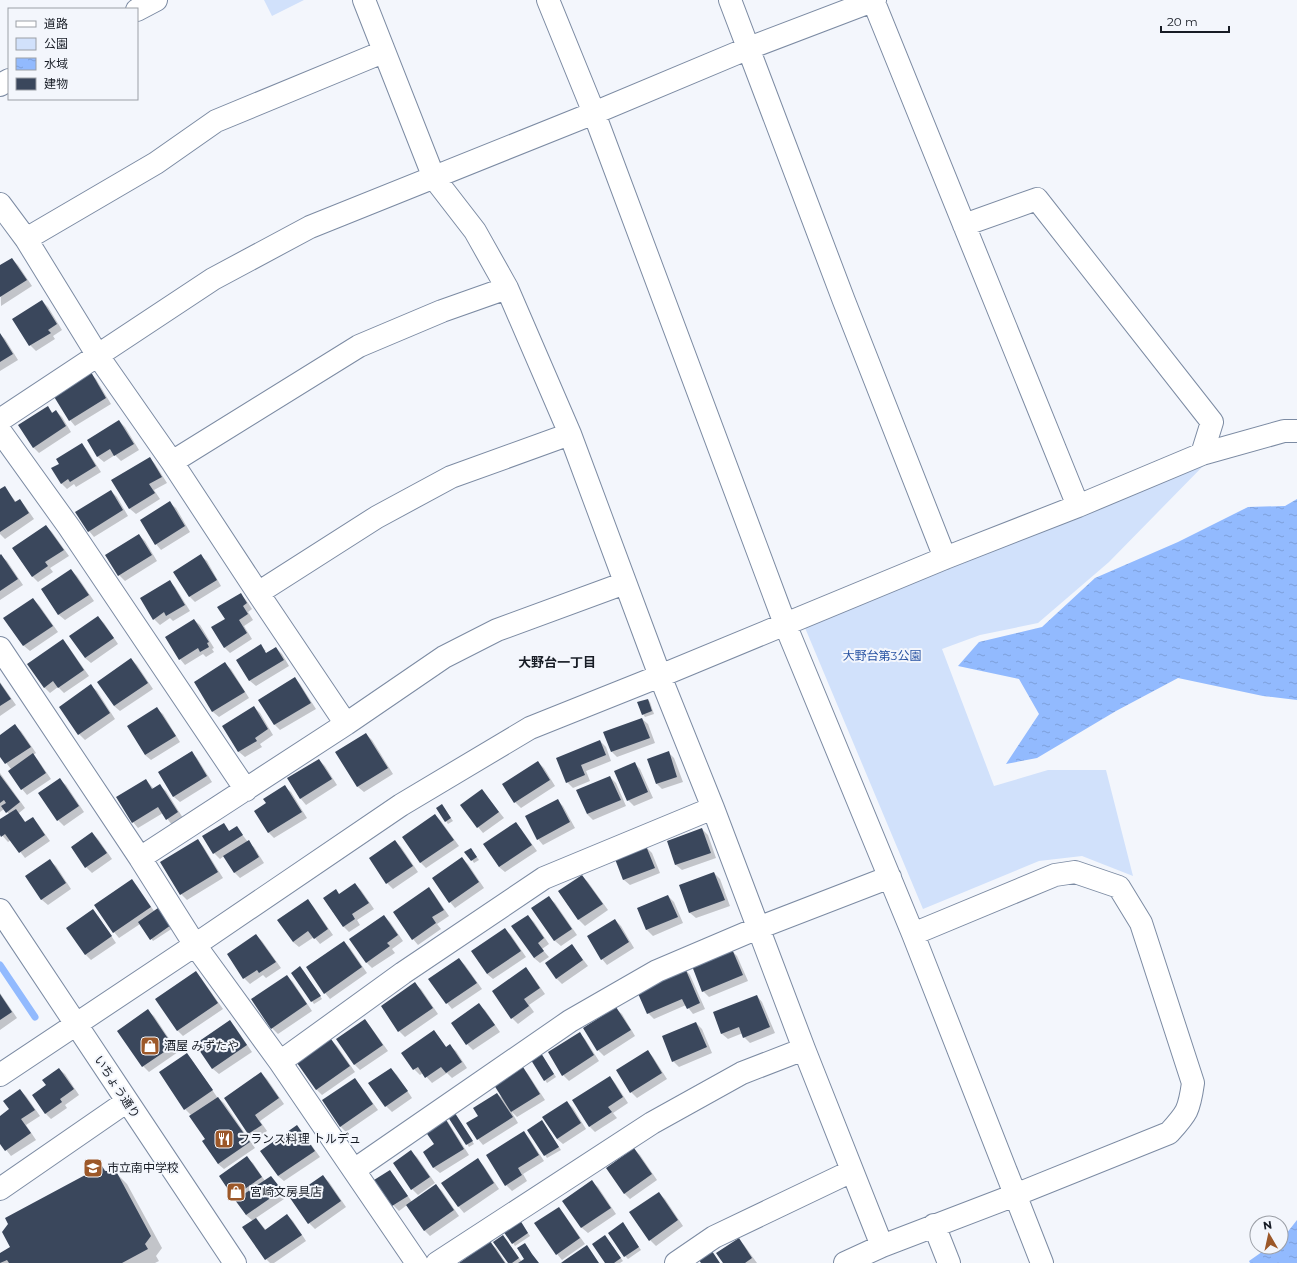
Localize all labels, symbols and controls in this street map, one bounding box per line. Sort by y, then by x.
legend [8,8,138,100]
scale bar [1161,8,1229,34]
text: 20 m [1167,14,1198,29]
text: 道路 [44,16,68,31]
text: 公園 [44,36,68,51]
text: 水域 [44,56,68,71]
text: 建物 [44,76,68,91]
park label: 大野台第3公園 [843,648,921,663]
district label: 大野台一丁目 [518,654,596,670]
shop icon: 酒屋 みずたや [139,1035,161,1057]
place label: 酒屋 みずたや [164,1038,239,1053]
street label: いちょう通り [92,1052,143,1121]
restaurant icon: フランス料理 トルデュ [213,1128,235,1150]
place label: フランス料理 トルデュ [238,1131,361,1146]
school or university icon: 市立南中学校 [82,1157,104,1179]
place label: 市立南中学校 [107,1160,179,1175]
shop icon: 宮崎文房具店 [225,1181,247,1203]
place label: 宮崎文房具店 [250,1184,322,1199]
north arrow [1249,1215,1289,1255]
text: N [1262,1218,1273,1233]

